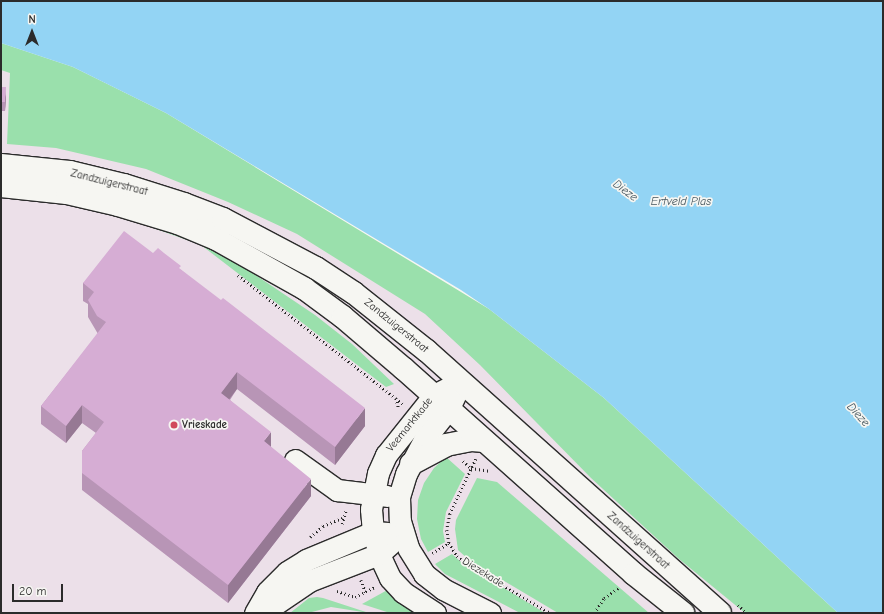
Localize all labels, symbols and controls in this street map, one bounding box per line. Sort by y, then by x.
north arrow [12,12,52,52]
text: N [28,13,36,26]
street label: Zandzuigerstraat [69,167,149,199]
water label: Dieze [610,177,640,205]
water label: Ertveld Plas [651,195,711,209]
street label: Zandzuigerstraat [361,296,431,356]
street label: Veemarktkade [384,395,436,455]
water label: Dieze [844,400,872,430]
place label: Vrieskade [182,418,227,432]
marker: Vrieskade [169,420,179,430]
street label: Zandzuigerstraat [604,510,672,572]
street label: Diezekade [460,555,506,591]
scale bar [14,576,65,602]
text: 20 m [19,584,47,598]

